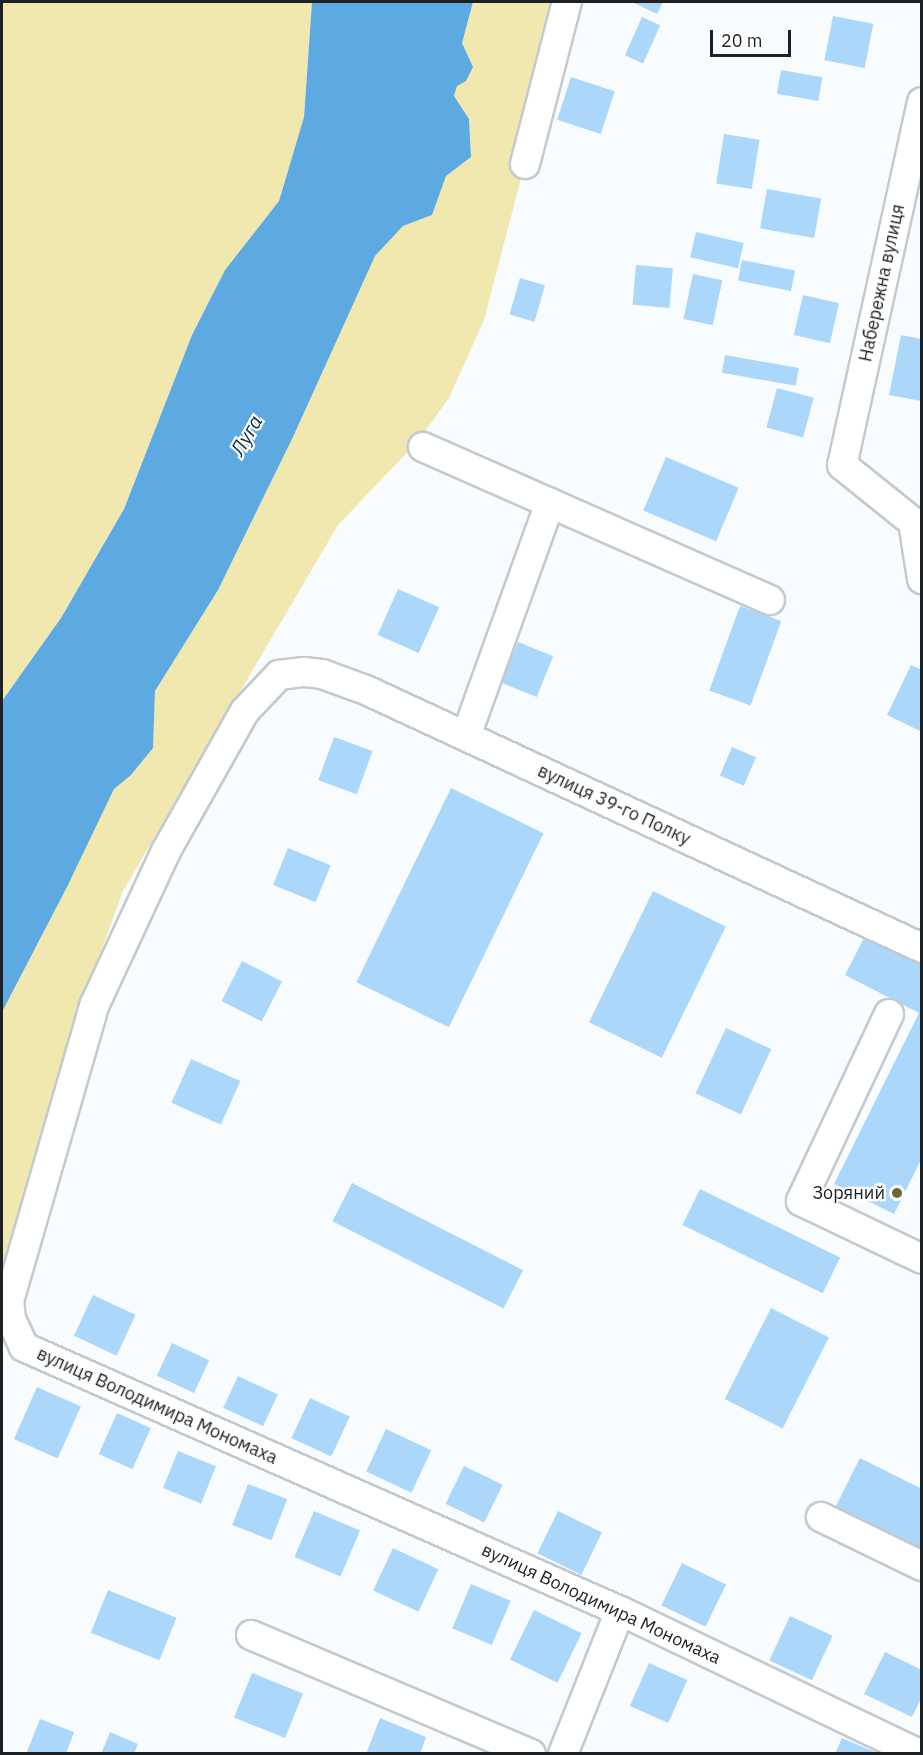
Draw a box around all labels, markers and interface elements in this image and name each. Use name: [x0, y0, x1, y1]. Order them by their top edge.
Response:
scale bar: [713, 18, 794, 56]
text: 20 m: [721, 29, 763, 52]
street label: Набережна вулиця: [855, 202, 909, 364]
water label: Луга: [225, 411, 267, 459]
street label: вулиця 39-го Полку: [534, 760, 694, 850]
place label: Зоряний: [812, 1182, 885, 1204]
marker: Зоряний: [890, 1186, 904, 1200]
street label: вулиця Володимира Мономаха: [33, 1343, 281, 1469]
street label: вулиця Володимира Мономаха: [478, 1539, 724, 1669]

